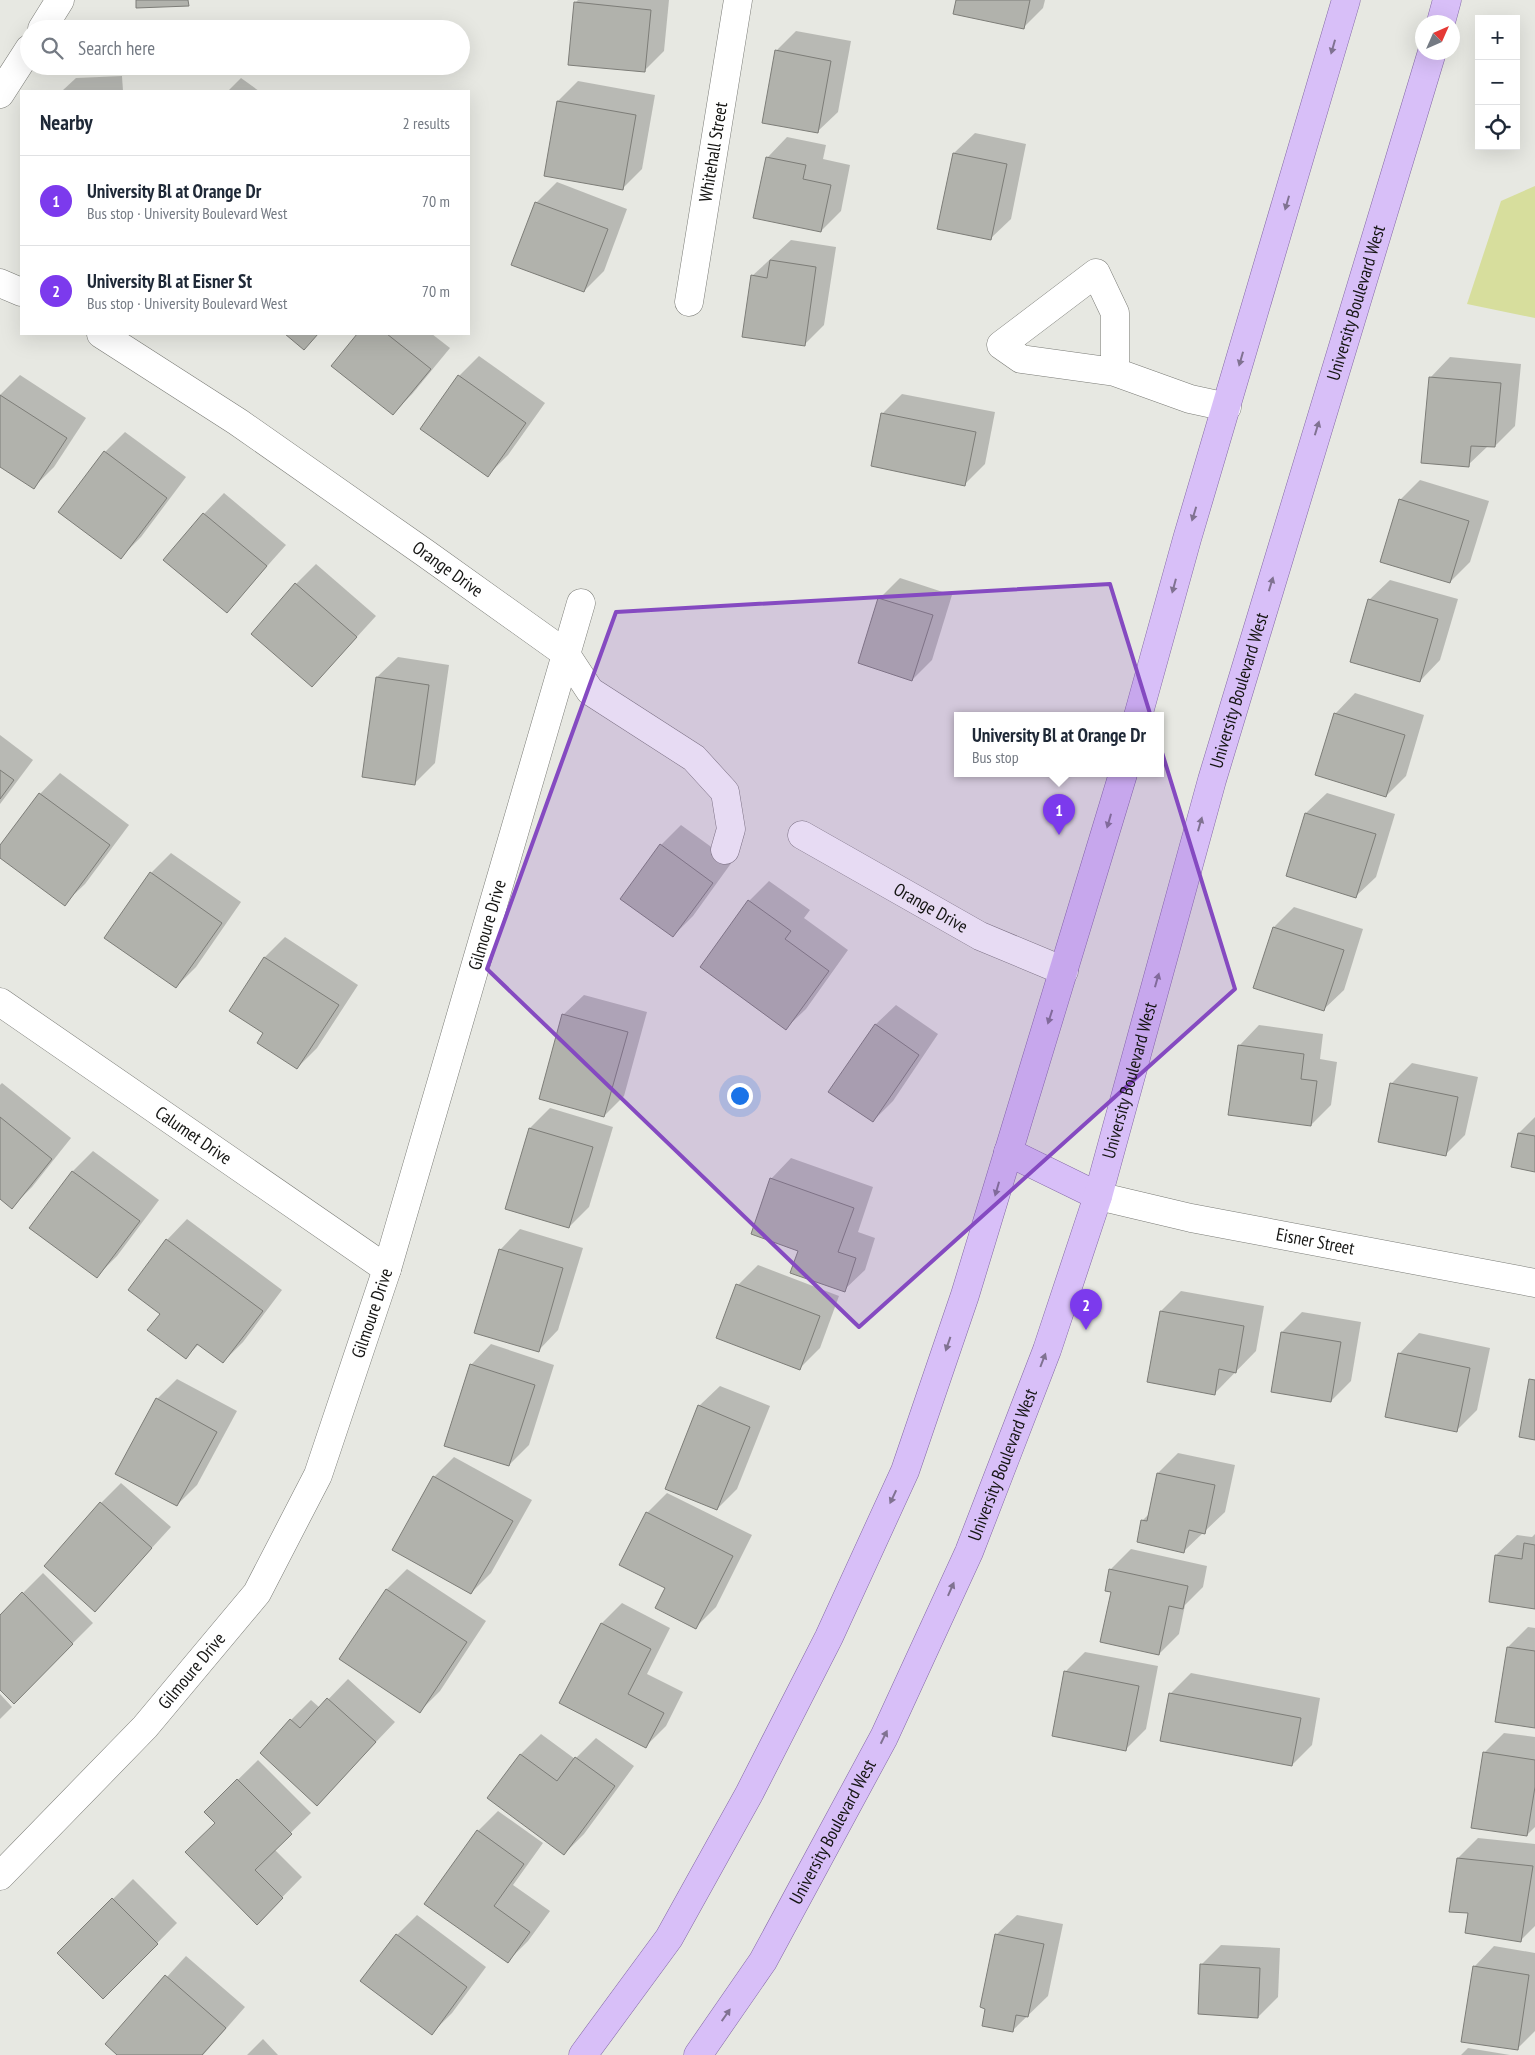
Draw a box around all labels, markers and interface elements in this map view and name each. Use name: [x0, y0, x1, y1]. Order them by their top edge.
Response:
north arrow: [1415, 15, 1460, 60]
map controls: [1475, 15, 1520, 150]
button: +: [1475, 15, 1520, 60]
search box: [20, 20, 470, 75]
icon: search: [38, 34, 66, 62]
text: Search here: [78, 36, 155, 60]
one-way arrow: [1328, 39, 1336, 54]
button: −: [1475, 60, 1520, 105]
street label: Whitehall Street: [693, 100, 732, 203]
button: locate: [1475, 105, 1520, 150]
text: Nearby: [40, 109, 93, 136]
text: 2 results: [403, 113, 450, 133]
text: University Bl at Orange Dr: [87, 179, 261, 203]
text: 1: [52, 191, 60, 211]
text: 70 m: [422, 191, 450, 211]
one-way arrow: [1282, 195, 1290, 210]
text: Bus stop · University Boulevard West: [87, 203, 287, 223]
street label: University Boulevard West: [1321, 222, 1390, 383]
text: University Bl at Eisner St: [87, 269, 252, 293]
text: 2: [52, 281, 60, 301]
text: 70 m: [422, 281, 450, 301]
text: Bus stop · University Boulevard West: [87, 293, 287, 313]
one-way arrow: [1237, 351, 1245, 366]
one-way arrow: [1314, 421, 1322, 436]
one-way arrow: [1190, 507, 1198, 522]
street label: Orange Drive: [408, 536, 488, 602]
one-way arrow: [1267, 576, 1275, 591]
one-way arrow: [1169, 579, 1177, 594]
street label: University Boulevard West: [1204, 610, 1273, 771]
popup: [954, 712, 1164, 777]
text: University Bl at Orange Dr: [972, 723, 1146, 747]
text: Bus stop: [972, 747, 1019, 767]
pin: 1: [1043, 794, 1075, 835]
one-way arrow: [1105, 813, 1113, 828]
one-way arrow: [1197, 816, 1205, 831]
street label: Gilmoure Drive: [463, 877, 511, 973]
street label: Orange Drive: [890, 877, 972, 938]
one-way arrow: [1153, 973, 1161, 988]
street label: University Boulevard West: [1097, 999, 1162, 1161]
one-way arrow: [1045, 1010, 1053, 1025]
your location: [727, 1083, 753, 1109]
street label: Calumet Drive: [151, 1101, 236, 1169]
one-way arrow: [992, 1182, 1000, 1197]
street label: Eisner Street: [1274, 1222, 1356, 1260]
street label: Gilmoure Drive: [346, 1265, 397, 1361]
pin: 2: [1070, 1289, 1102, 1330]
one-way arrow: [944, 1337, 952, 1352]
one-way arrow: [1040, 1353, 1048, 1367]
street label: University Boulevard West: [962, 1385, 1042, 1544]
one-way arrow: [889, 1490, 897, 1504]
one-way arrow: [947, 1582, 956, 1597]
street label: Gilmoure Drive: [153, 1627, 230, 1714]
one-way arrow: [880, 1730, 888, 1744]
street label: University Boulevard West: [784, 1755, 881, 1908]
one-way arrow: [721, 2008, 731, 2022]

